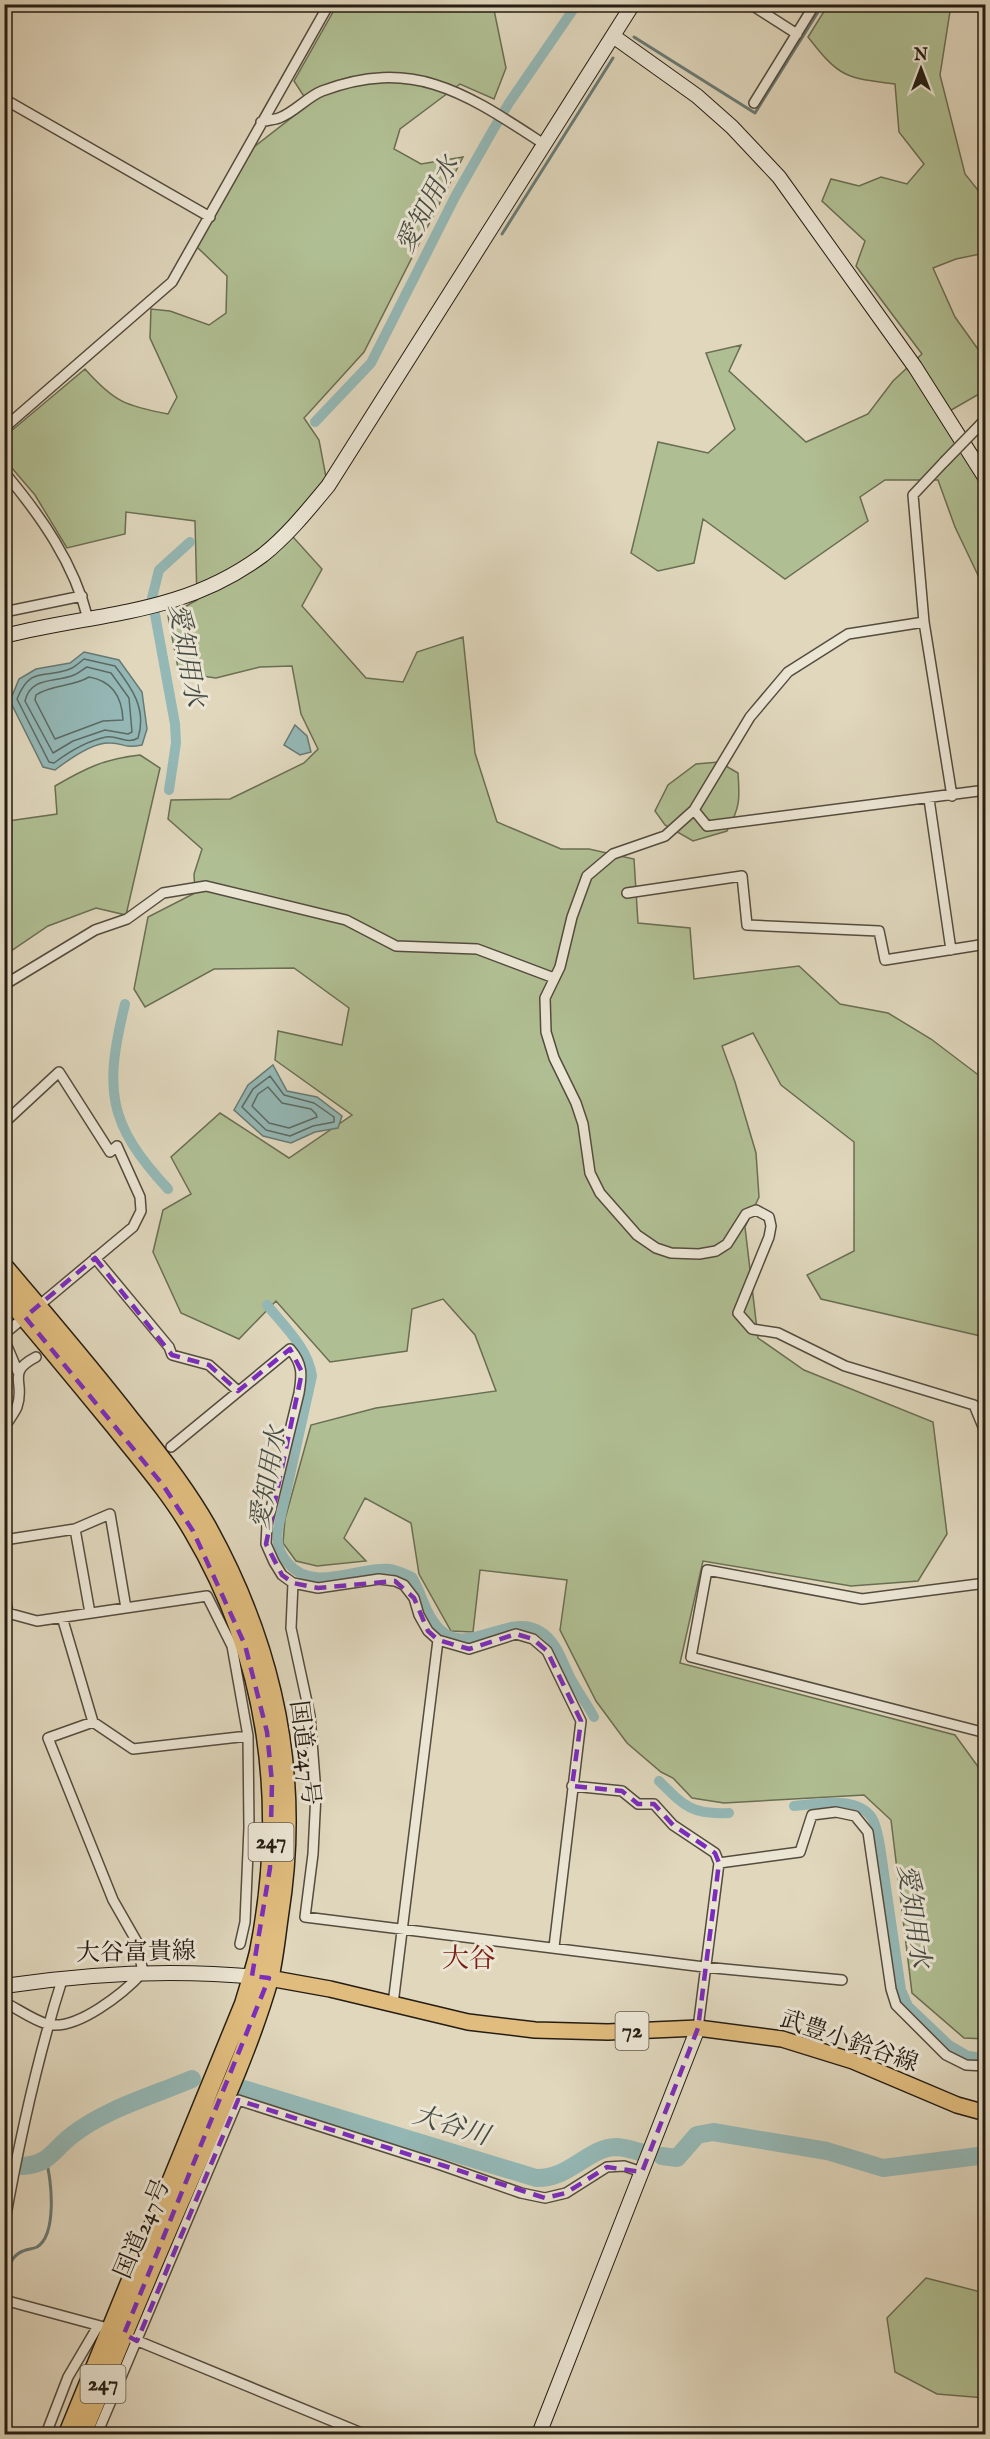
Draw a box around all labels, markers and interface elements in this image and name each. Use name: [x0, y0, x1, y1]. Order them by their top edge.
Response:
north arrow: [891, 39, 951, 99]
text: N: [913, 46, 928, 66]
water label: 愛知用水: [389, 149, 468, 259]
water label: 愛知用水: [161, 601, 212, 712]
water label: 愛知用水: [244, 1421, 295, 1532]
street label: 国道247号: [282, 1699, 326, 1807]
road number: 247: [248, 1823, 294, 1861]
water label: 愛知用水: [889, 1862, 937, 1973]
street label: 大谷富貴線: [76, 1936, 196, 1970]
district label: 大谷: [442, 1943, 496, 1977]
street label: 武豊小鈴谷線: [776, 2004, 922, 2080]
road number: 72: [616, 2012, 648, 2050]
water label: 大谷川: [409, 2099, 496, 2154]
street label: 国道247号: [108, 2174, 178, 2284]
road number: 247: [80, 2365, 126, 2403]

